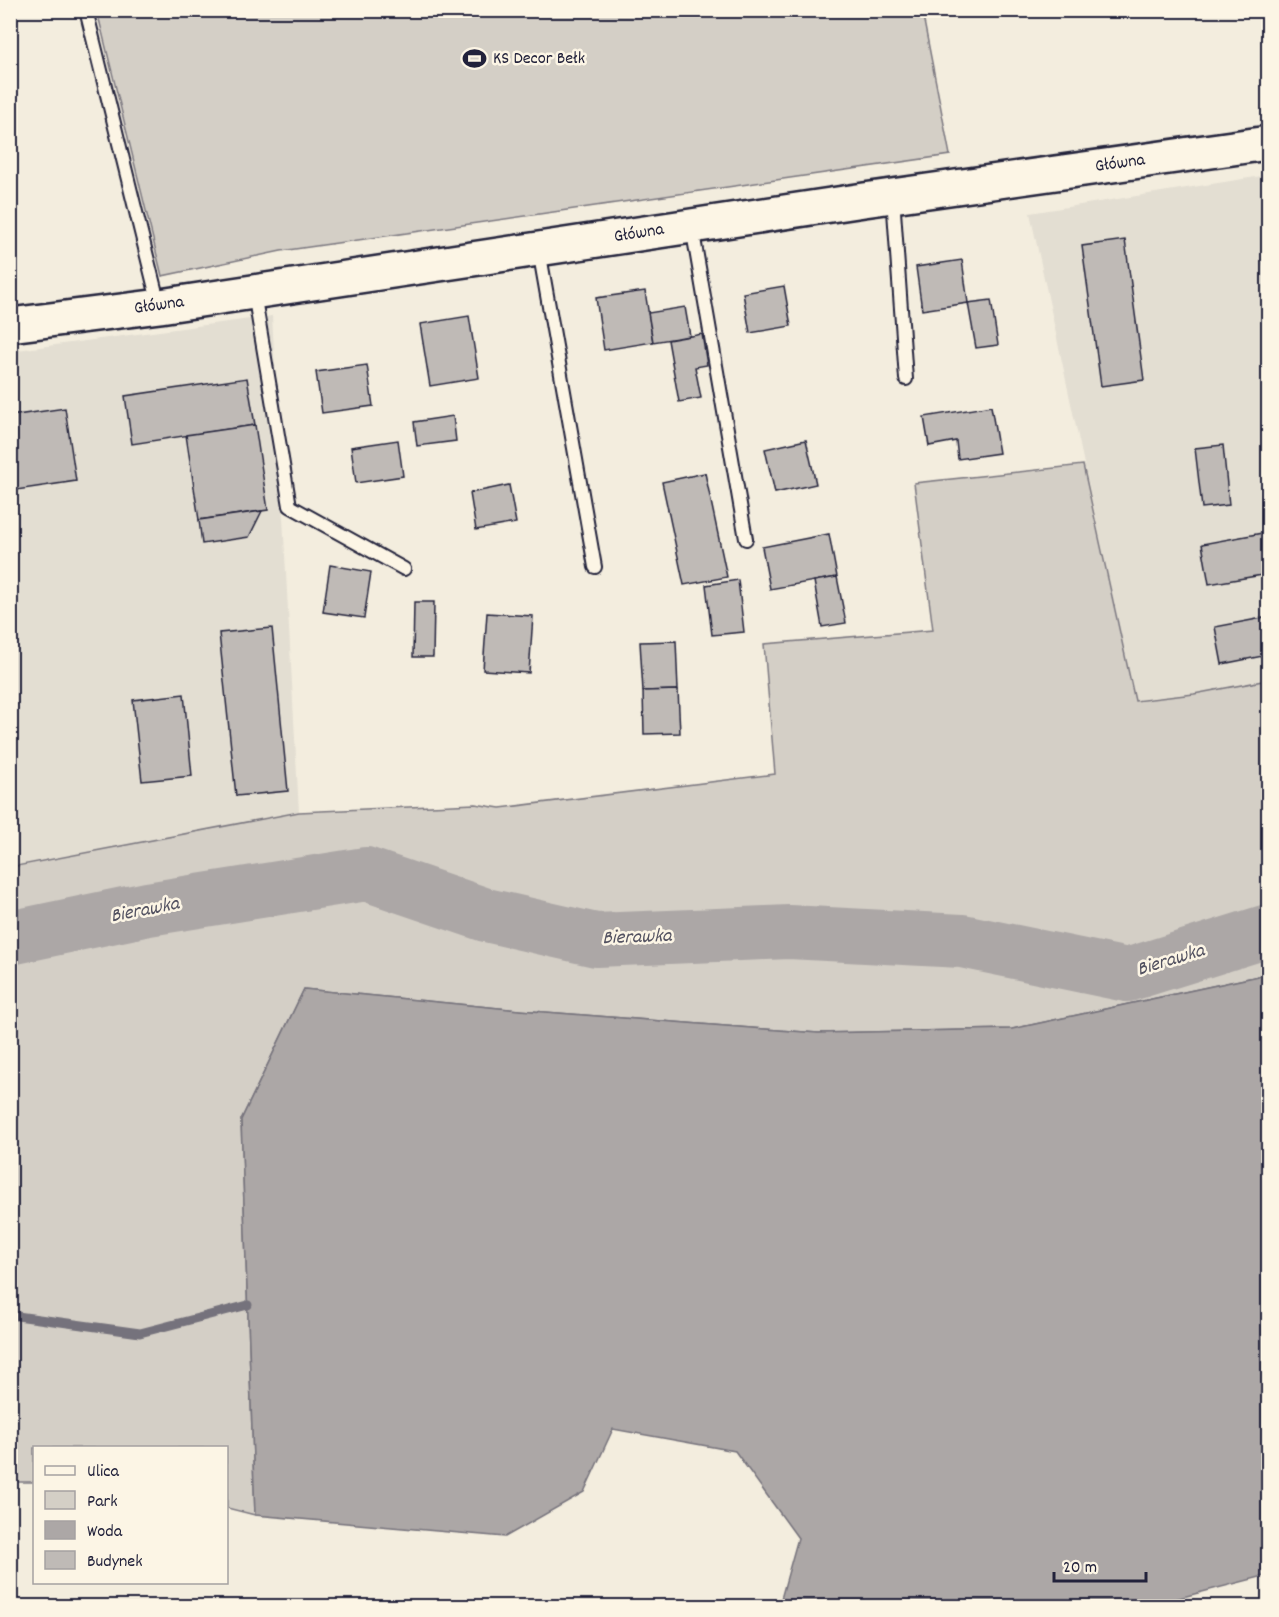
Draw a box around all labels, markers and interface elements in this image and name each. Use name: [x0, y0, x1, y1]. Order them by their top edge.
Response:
sports icon: KS Decor Bełk: [462, 46, 488, 72]
place label: KS Decor Bełk: [493, 47, 585, 72]
street label: Główna: [1093, 148, 1147, 180]
street label: Główna: [612, 218, 666, 250]
street label: Główna: [132, 290, 186, 322]
water label: Bierawka: [108, 890, 183, 931]
water label: Bierawka: [602, 923, 674, 953]
water label: Bierawka: [1134, 937, 1210, 985]
legend: [33, 1446, 228, 1584]
text: Ulica: [87, 1460, 119, 1485]
text: Park: [87, 1490, 118, 1515]
text: Woda: [87, 1520, 123, 1545]
scale bar: [1054, 1545, 1146, 1583]
text: Budynek: [87, 1550, 143, 1575]
text: 20 m: [1063, 1556, 1097, 1581]

